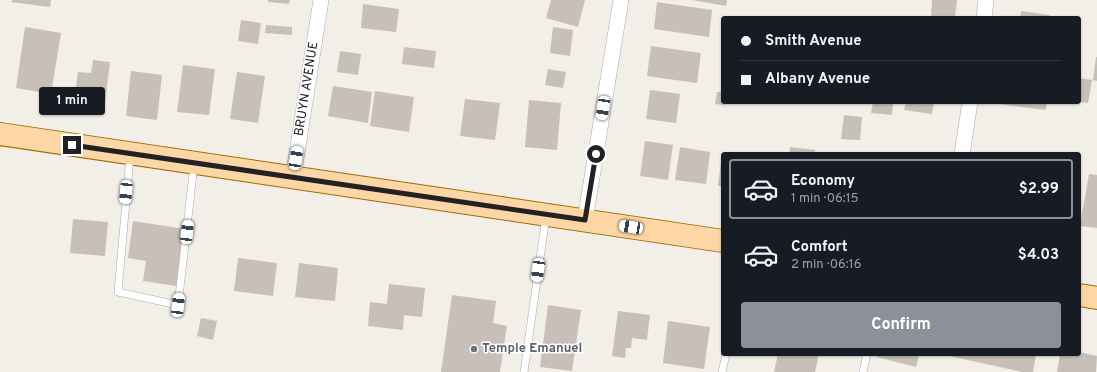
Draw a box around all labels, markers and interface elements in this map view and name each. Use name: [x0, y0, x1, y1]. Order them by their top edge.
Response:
text: Smith Avenue: [765, 32, 862, 51]
street label: BRUYN AVENUE: [292, 41, 322, 137]
text: Albany Avenue: [765, 70, 870, 89]
callout: 1 min: [39, 87, 105, 115]
text: 1 min: [56, 93, 88, 109]
car: [595, 95, 611, 121]
route end: [63, 136, 81, 154]
car: [288, 145, 304, 171]
route start: [587, 145, 605, 163]
icon: car: [743, 171, 779, 207]
text: Economy: [791, 172, 855, 191]
car: [119, 180, 133, 204]
text: $2.99: [1019, 180, 1059, 199]
text: 1 min · 06:15: [791, 191, 859, 207]
car: [180, 219, 194, 245]
car: [618, 219, 644, 235]
icon: car: [743, 237, 779, 273]
text: Comfort: [791, 238, 848, 257]
text: $4.03: [1018, 246, 1059, 265]
car: [530, 257, 546, 283]
text: 2 min · 06:16: [791, 257, 861, 273]
car: [171, 292, 185, 318]
button: Confirm: [741, 302, 1061, 348]
place label: Temple Emanuel: [482, 341, 582, 357]
marker: Temple Emanuel: [469, 344, 479, 354]

